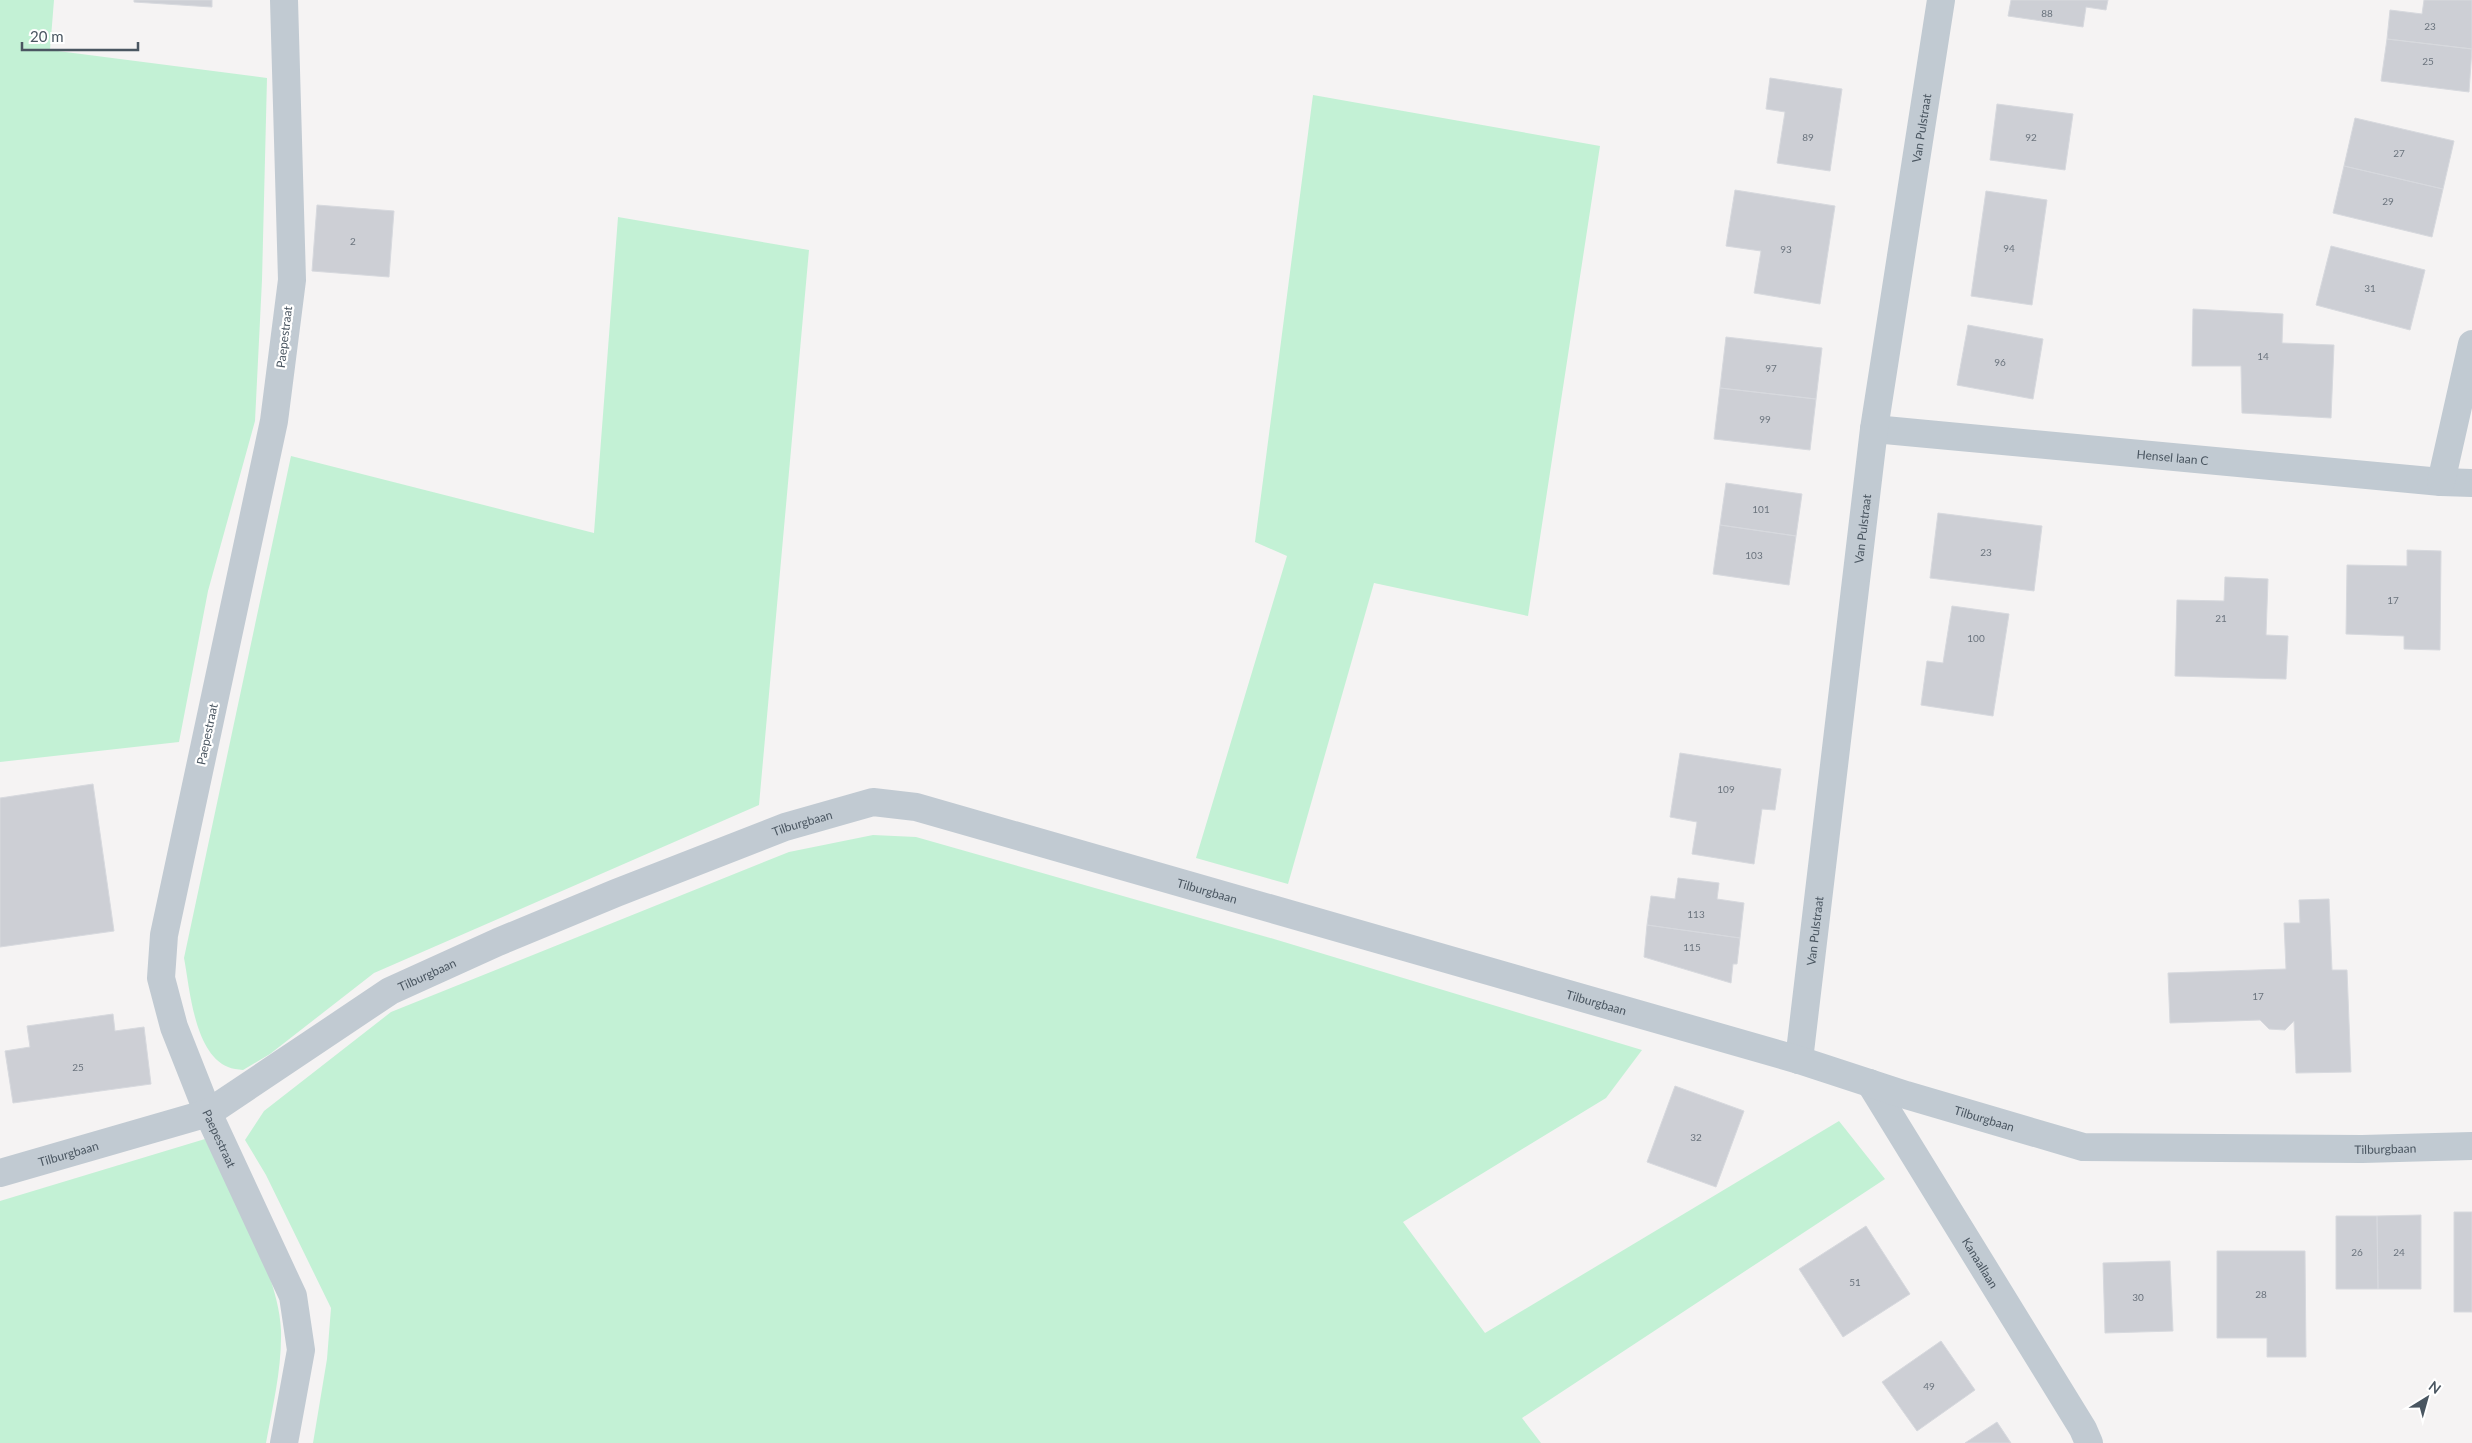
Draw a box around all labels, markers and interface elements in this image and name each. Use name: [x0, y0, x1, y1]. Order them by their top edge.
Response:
house number: 88: [2041, 7, 2053, 19]
scale bar: [22, 20, 139, 52]
house number: 23: [2424, 20, 2436, 32]
text: 20 m: [30, 27, 64, 45]
house number: 25: [2422, 55, 2434, 67]
street label: Van Pulstraat: [1908, 92, 1934, 164]
house number: 89: [1802, 131, 1814, 143]
house number: 92: [2025, 131, 2037, 143]
house number: 27: [2393, 147, 2405, 159]
house number: 29: [2382, 195, 2394, 207]
house number: 2: [350, 235, 356, 247]
house number: 94: [2003, 242, 2015, 254]
house number: 93: [1780, 243, 1792, 255]
house number: 31: [2364, 282, 2376, 294]
street label: Paepestraat: [273, 304, 295, 369]
house number: 14: [2257, 350, 2269, 362]
house number: 96: [1994, 356, 2006, 368]
house number: 97: [1765, 362, 1777, 374]
house number: 99: [1759, 413, 1771, 425]
street label: Hensel laan C: [2136, 446, 2209, 468]
street label: Van Pulstraat: [1851, 493, 1874, 564]
house number: 101: [1752, 503, 1770, 515]
house number: 23: [1980, 546, 1992, 558]
house number: 103: [1745, 549, 1763, 561]
house number: 17: [2387, 594, 2399, 606]
house number: 21: [2215, 612, 2227, 624]
house number: 100: [1967, 632, 1985, 644]
street label: Paepestraat: [193, 701, 221, 766]
house number: 109: [1717, 783, 1735, 795]
street label: Tilburgbaan: [770, 806, 834, 839]
street label: Tilburgbaan: [1175, 875, 1239, 906]
street label: Van Pulstraat: [1803, 895, 1826, 966]
house number: 113: [1687, 908, 1705, 920]
house number: 115: [1683, 941, 1701, 953]
street label: Tilburgbaan: [395, 955, 458, 994]
street label: Tilburgbaan: [1565, 986, 1628, 1018]
house number: 17: [2252, 990, 2264, 1002]
house number: 25: [72, 1061, 84, 1073]
street label: Tilburgbaan: [1953, 1102, 2016, 1134]
street label: Paepestraat: [200, 1107, 240, 1170]
house number: 32: [1690, 1131, 1702, 1143]
street label: Tilburgbaan: [36, 1138, 100, 1169]
street label: Tilburgbaan: [2354, 1140, 2416, 1157]
street label: Kanaallaan: [1959, 1235, 2002, 1291]
house number: 26: [2351, 1246, 2363, 1258]
house number: 24: [2393, 1246, 2405, 1258]
house number: 51: [1849, 1276, 1861, 1288]
house number: 28: [2255, 1288, 2267, 1300]
house number: 30: [2132, 1291, 2144, 1303]
north arrow: [2402, 1373, 2452, 1423]
text: N: [2426, 1377, 2445, 1397]
house number: 49: [1923, 1380, 1935, 1392]

